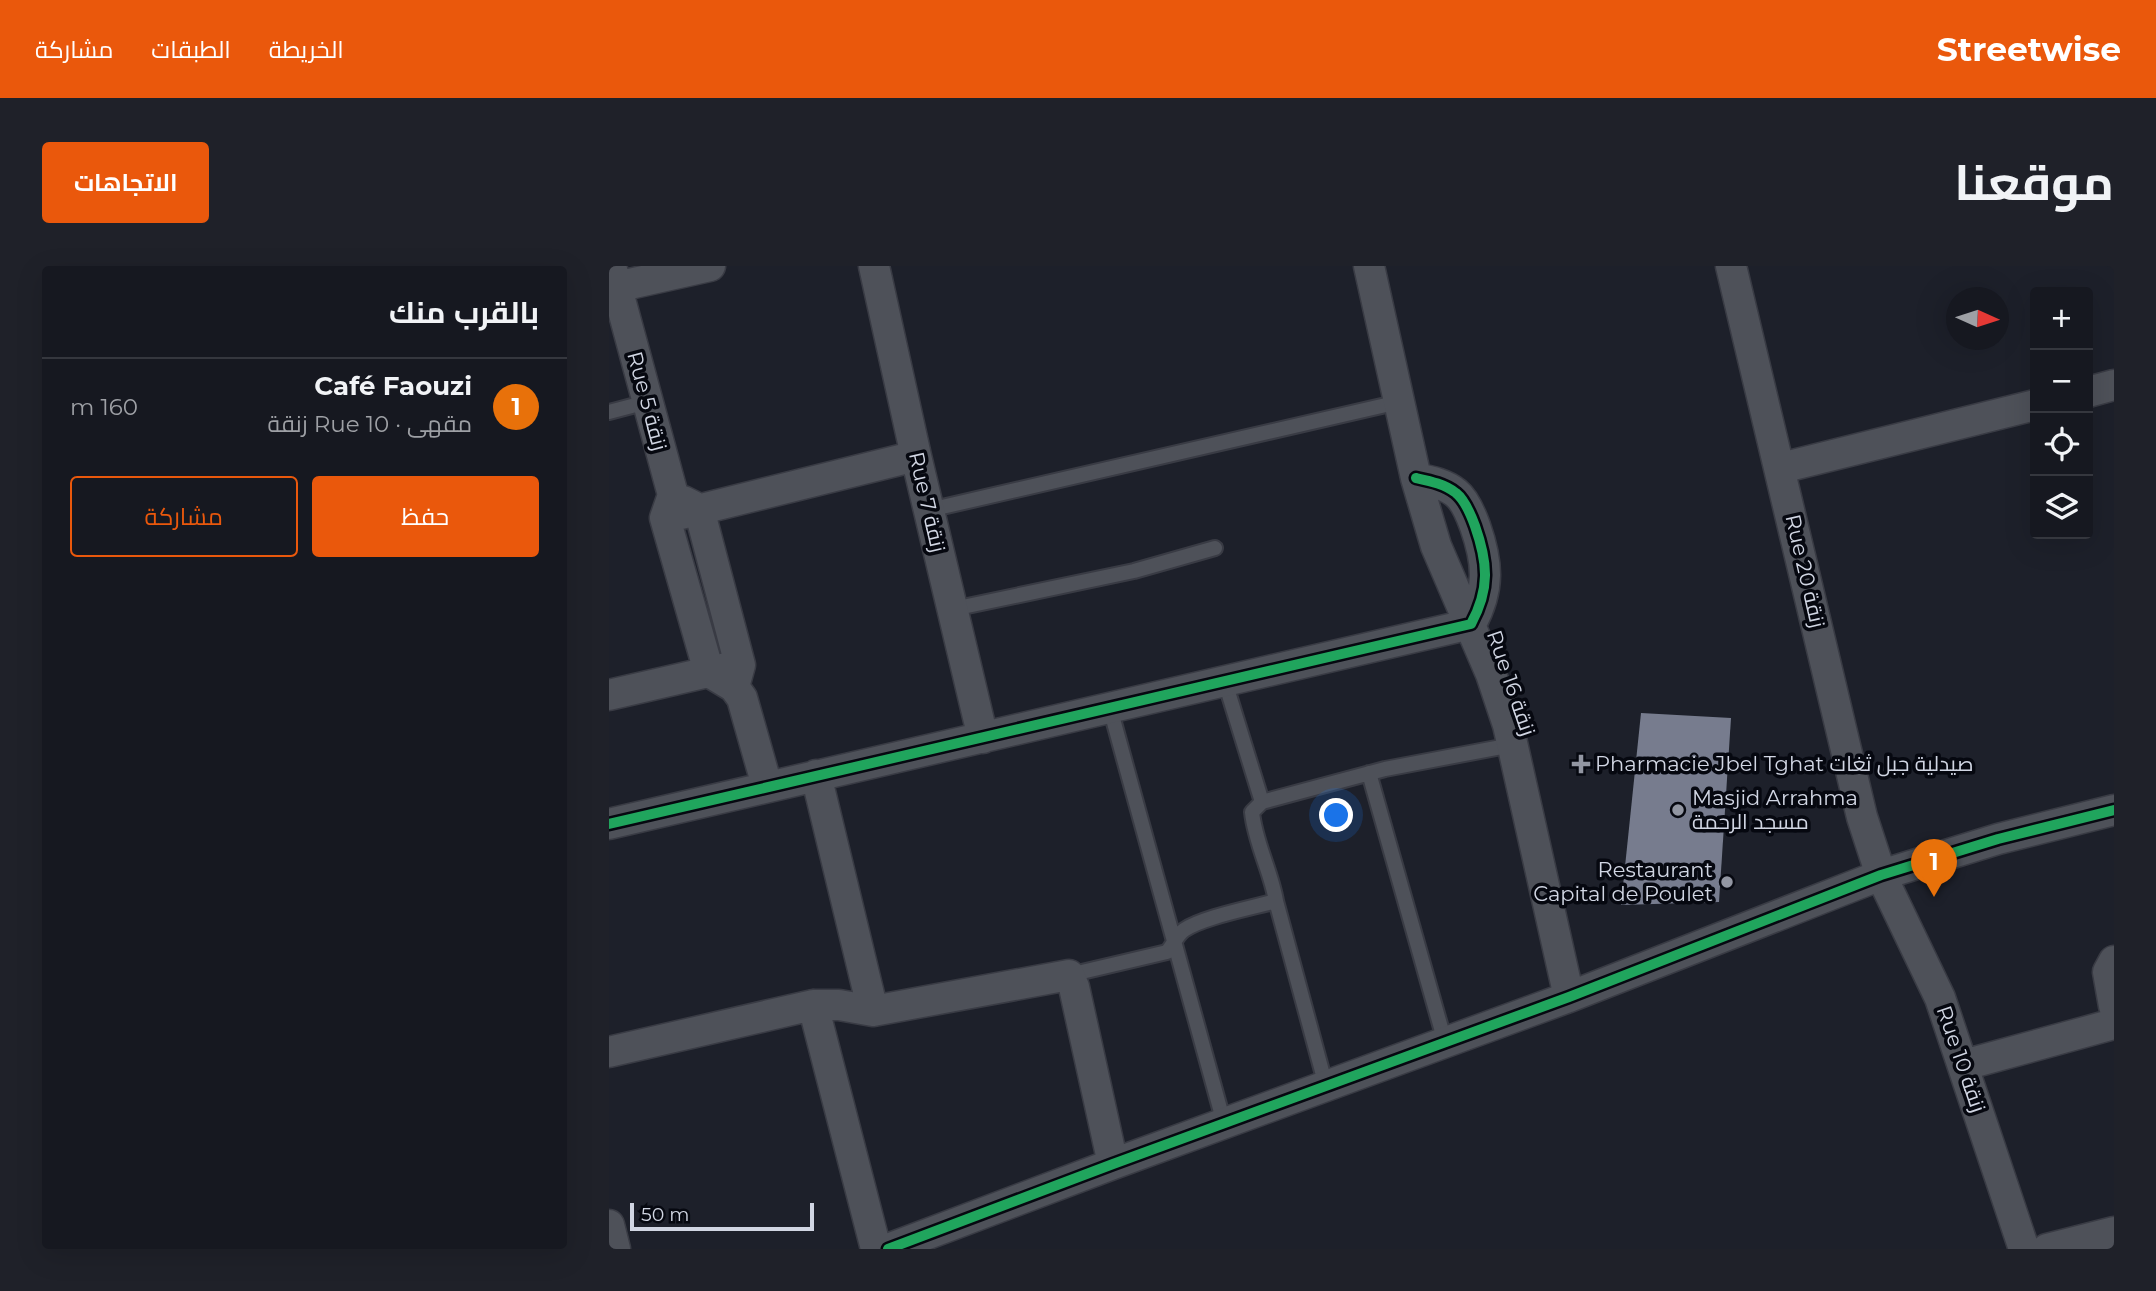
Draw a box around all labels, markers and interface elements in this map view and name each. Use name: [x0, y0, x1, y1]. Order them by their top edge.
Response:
text: Streetwise: [1937, 29, 2121, 69]
text: مشاركة: [35, 35, 113, 64]
text: الطبقات: [151, 35, 231, 64]
text: الخريطة: [269, 35, 344, 64]
button: الاتجاهات: [42, 142, 209, 223]
text: موقعنا: [1954, 153, 2114, 212]
north arrow: [1946, 287, 2009, 350]
map controls: [2030, 287, 2093, 539]
button: +: [2030, 287, 2093, 350]
text: بالقرب منك: [389, 294, 539, 331]
street label: Rue 5 زنقة: [622, 349, 673, 453]
button: −: [2030, 350, 2093, 413]
text: Café Faouzi: [314, 370, 472, 402]
text: 160 m: [70, 393, 138, 421]
text: 1: [511, 393, 521, 421]
text: مقهى · Rue 10 زنقة: [267, 410, 472, 438]
button: locate: [2030, 413, 2093, 476]
street label: Rue 7 زنقة: [904, 449, 951, 554]
button: مشاركة: [70, 476, 298, 557]
button: حفظ: [312, 476, 539, 557]
button: layers: [2030, 476, 2093, 539]
street label: Rue 20 زنقة: [1780, 512, 1831, 630]
street label: Rue 16 زنقة: [1482, 627, 1541, 739]
place label: Pharmacie Jbel Tghat صيدلية جبل ثغات: [1595, 751, 1974, 777]
marker: Pharmacie Jbel Tghat صيدلية جبل ثغات: [1573, 756, 1589, 772]
place label: Masjid Arrahma مسجد الرحمة: [1692, 785, 1858, 834]
your location: [1319, 798, 1353, 832]
marker: Masjid Arrahma مسجد الرحمة: [1670, 802, 1686, 818]
pin: 1: [1911, 839, 1957, 897]
place label: Restaurant Capital de Poulet: [1533, 857, 1713, 906]
marker: Restaurant Capital de Poulet: [1719, 874, 1735, 890]
street label: Rue 10 زنقة: [1932, 1002, 1991, 1115]
scale bar: [630, 1200, 814, 1232]
text: 50 m: [641, 1203, 689, 1226]

